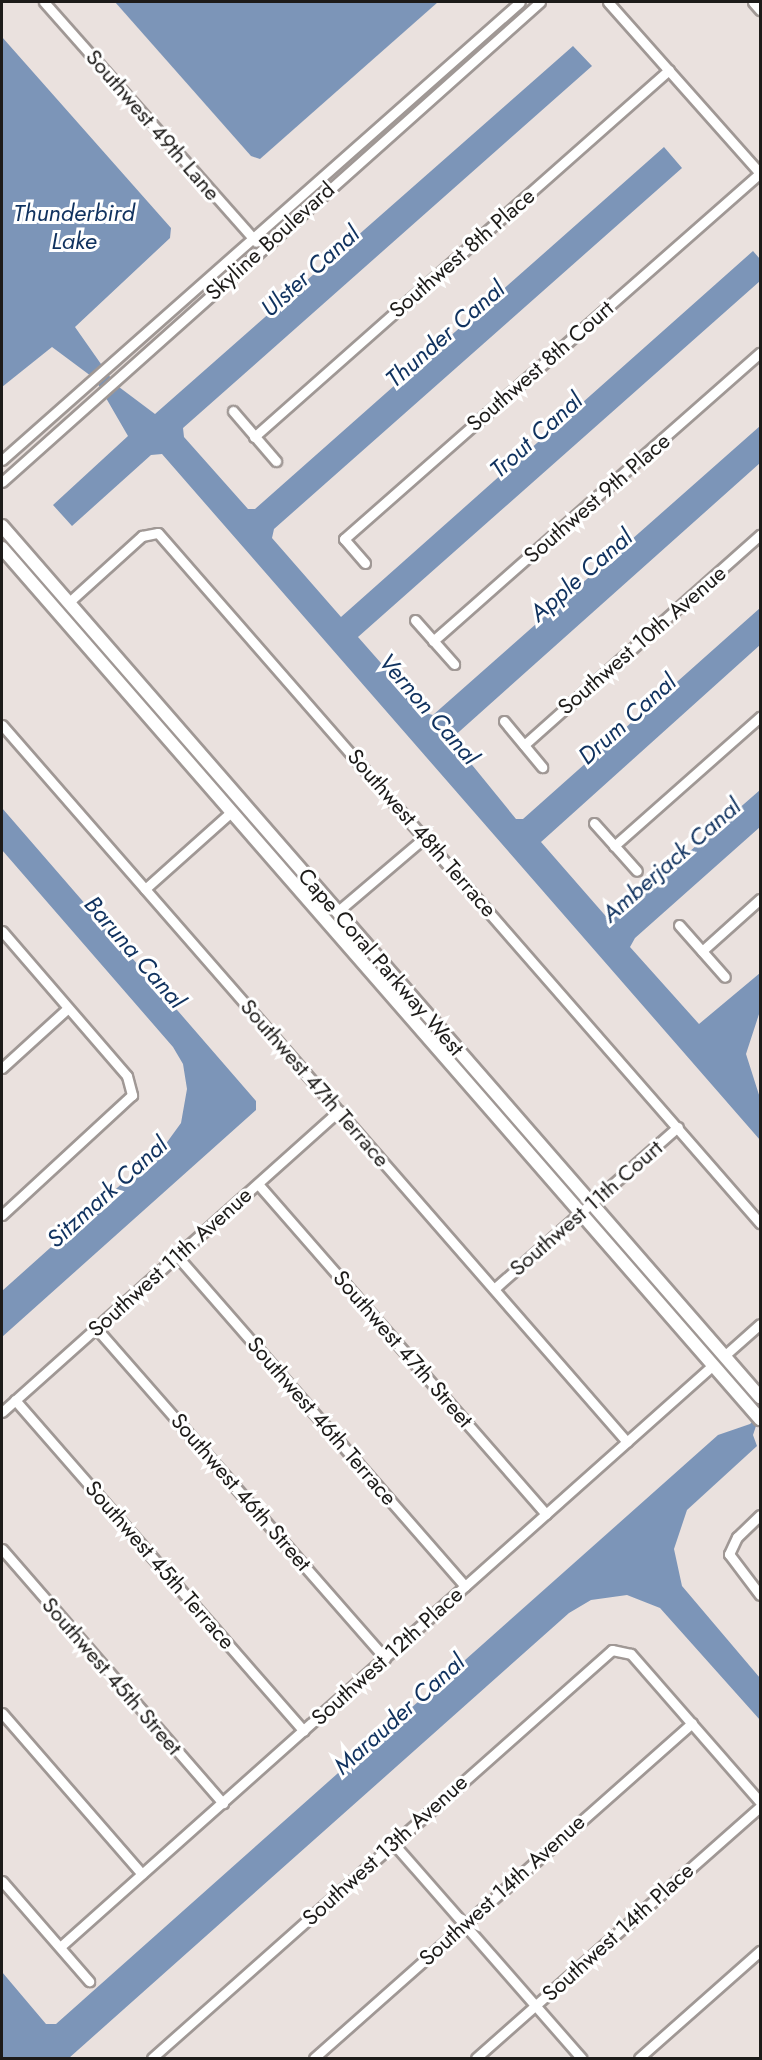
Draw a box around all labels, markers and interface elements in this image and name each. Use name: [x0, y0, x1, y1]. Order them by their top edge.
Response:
street label: Southwest 49th Lane: [80, 44, 226, 206]
street label: Skyline Boulevard: [200, 176, 340, 306]
street label: Southwest 8th Place: [384, 183, 540, 323]
water label: Thunderbird Lake: [13, 199, 135, 255]
water label: Ulster Canal: [255, 219, 365, 323]
water label: Thunder Canal: [380, 275, 510, 393]
street label: Southwest 8th Court: [461, 295, 619, 437]
water label: Trout Canal: [484, 386, 588, 484]
street label: Southwest 9th Place: [519, 427, 675, 569]
water label: Apple Canal: [524, 523, 638, 627]
street label: Southwest 10th Avenue: [553, 560, 731, 720]
water label: Vernon Canal: [373, 648, 485, 770]
water label: Drum Canal: [572, 668, 682, 770]
street label: Southwest 48th Terrace: [342, 744, 502, 922]
water label: Amberjack Canal: [596, 792, 746, 928]
street label: Cape Coral Parkway West: [292, 863, 470, 1061]
water label: Baruna Canal: [78, 890, 192, 1014]
street label: Southwest 47th Terrace: [235, 994, 395, 1172]
water label: Sitzmark Canal: [41, 1130, 173, 1254]
street label: Southwest 11th Court: [504, 1134, 668, 1282]
street label: Southwest 11th Avenue: [83, 1182, 257, 1342]
street label: Southwest 47th Street: [328, 1265, 478, 1433]
street label: Southwest 46th Terrace: [242, 1331, 402, 1511]
street label: Southwest 46th Street: [165, 1408, 317, 1576]
street label: Southwest 45th Terrace: [80, 1475, 240, 1655]
street label: Southwest 12th Place: [306, 1581, 468, 1731]
street label: Southwest 45th Street: [36, 1592, 188, 1760]
water label: Marauder Canal: [328, 1648, 470, 1780]
street label: Southwest 13th Avenue: [297, 1769, 473, 1931]
street label: Southwest 14th Avenue: [414, 1809, 590, 1971]
street label: Southwest 14th Place: [537, 1857, 699, 2007]

